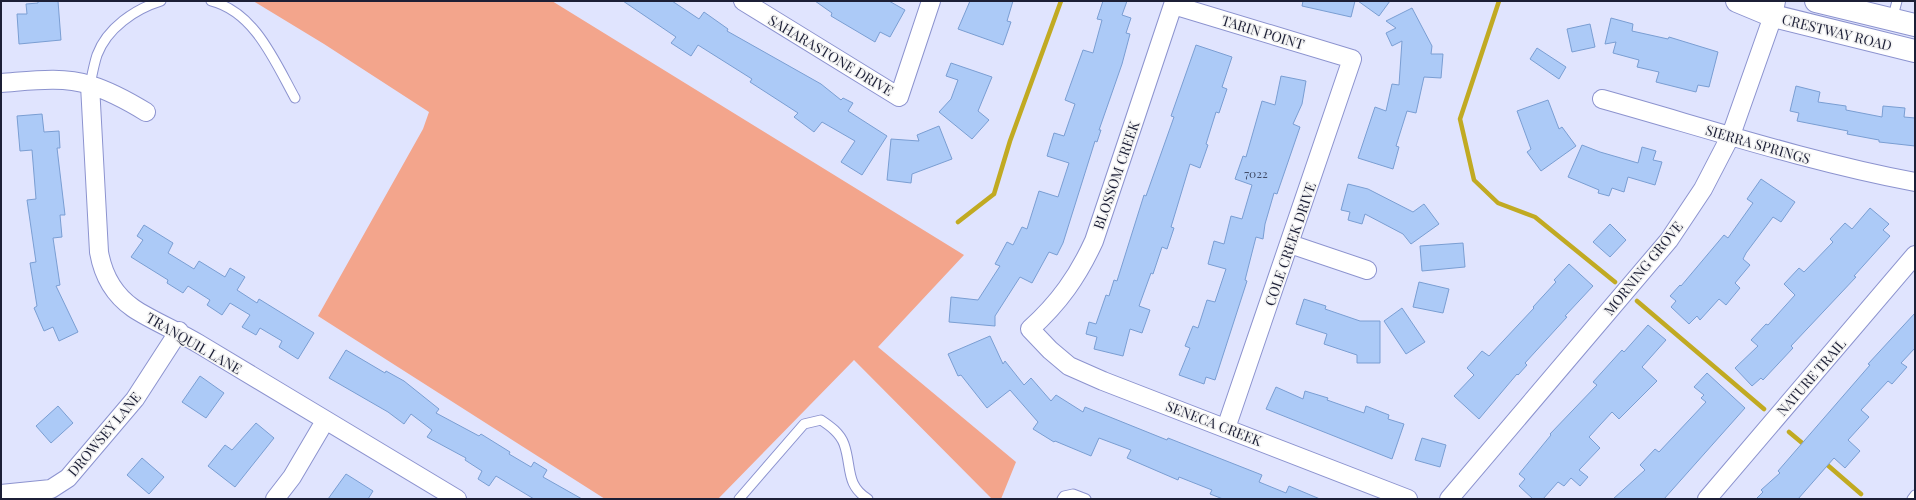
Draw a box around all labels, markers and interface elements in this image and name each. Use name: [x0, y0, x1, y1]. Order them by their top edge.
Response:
street label: CRESTWAY ROAD: [1780, 9, 1894, 55]
street label: SAHARASTONE DRIVE: [765, 10, 897, 100]
street label: TARIN POINT: [1219, 10, 1307, 54]
street label: BLOSSOM CREEK: [1089, 118, 1144, 232]
street label: SIERRA SPRINGS: [1703, 120, 1813, 168]
house number: 7022: [1244, 165, 1268, 181]
street label: COLE CREEK DRIVE: [1260, 180, 1320, 308]
street label: MORNING GROVE: [1599, 217, 1687, 319]
street label: TRANQUIL LANE: [143, 308, 245, 378]
street label: NATURE TRAIL: [1772, 334, 1850, 420]
street label: DROWSEY LANE: [63, 388, 145, 480]
street label: SENECA CREEK: [1163, 396, 1265, 450]

